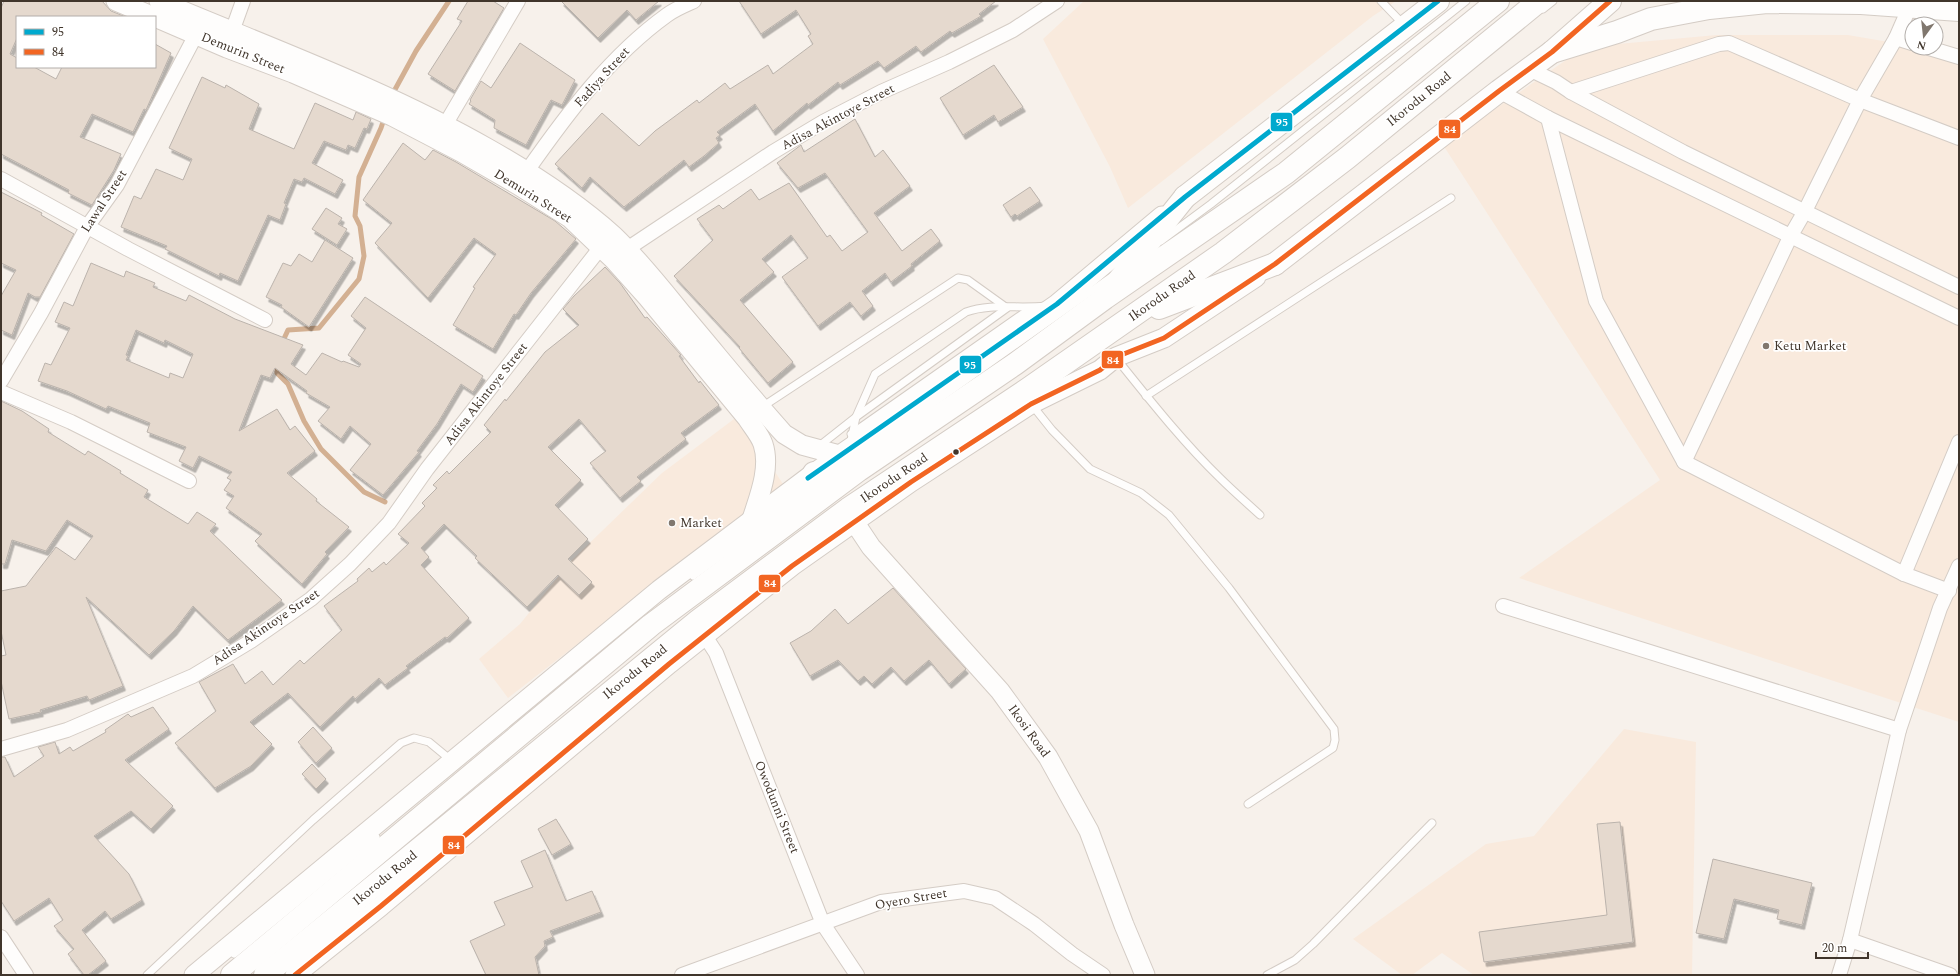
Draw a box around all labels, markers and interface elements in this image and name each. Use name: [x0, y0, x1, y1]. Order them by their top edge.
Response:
legend: [16, 16, 156, 68]
north arrow: [1904, 16, 1944, 56]
text: 95: [52, 23, 64, 42]
street label: Demurin Street: [198, 27, 288, 79]
text: N: [1915, 36, 1928, 55]
street label: Fadiya Street: [569, 42, 635, 112]
text: 84: [52, 43, 64, 62]
street label: Ikorodu Road: [1382, 67, 1456, 131]
street label: Adisa Akintoye Street: [778, 78, 899, 155]
line badge: 95: [1270, 112, 1293, 132]
text: 95: [1276, 114, 1288, 131]
line badge: 84: [1438, 119, 1461, 139]
text: 84: [1444, 121, 1457, 138]
street label: Demurin Street: [490, 164, 576, 228]
street label: Lawal Street: [76, 165, 132, 237]
street label: Ikorodu Road: [1124, 265, 1200, 327]
place label: Ketu Market: [1774, 336, 1847, 356]
street label: Adisa Akintoye Street: [439, 338, 533, 450]
marker: Ketu Market: [1761, 341, 1771, 351]
line badge: 84: [1101, 350, 1124, 369]
text: 84: [1107, 352, 1120, 369]
line badge: 95: [959, 355, 982, 374]
text: 95: [964, 357, 976, 374]
unlabelled marker: [951, 447, 961, 457]
street label: Ikorodu Road: [856, 448, 932, 508]
place label: Market: [680, 513, 722, 533]
marker: Market: [667, 518, 677, 528]
line badge: 84: [758, 574, 781, 593]
text: 84: [764, 575, 777, 592]
street label: Adisa Akintoye Street: [208, 583, 324, 670]
street label: Ikorodu Road: [598, 640, 672, 704]
street label: Ikosi Road: [1003, 700, 1055, 762]
street label: Owodunni Street: [749, 758, 805, 857]
line badge: 84: [442, 835, 465, 855]
text: 84: [448, 837, 461, 854]
street label: Ikorodu Road: [348, 846, 422, 910]
street label: Oyero Street: [873, 883, 949, 915]
scale bar: [1816, 934, 1868, 960]
text: 20 m: [1822, 939, 1847, 958]

